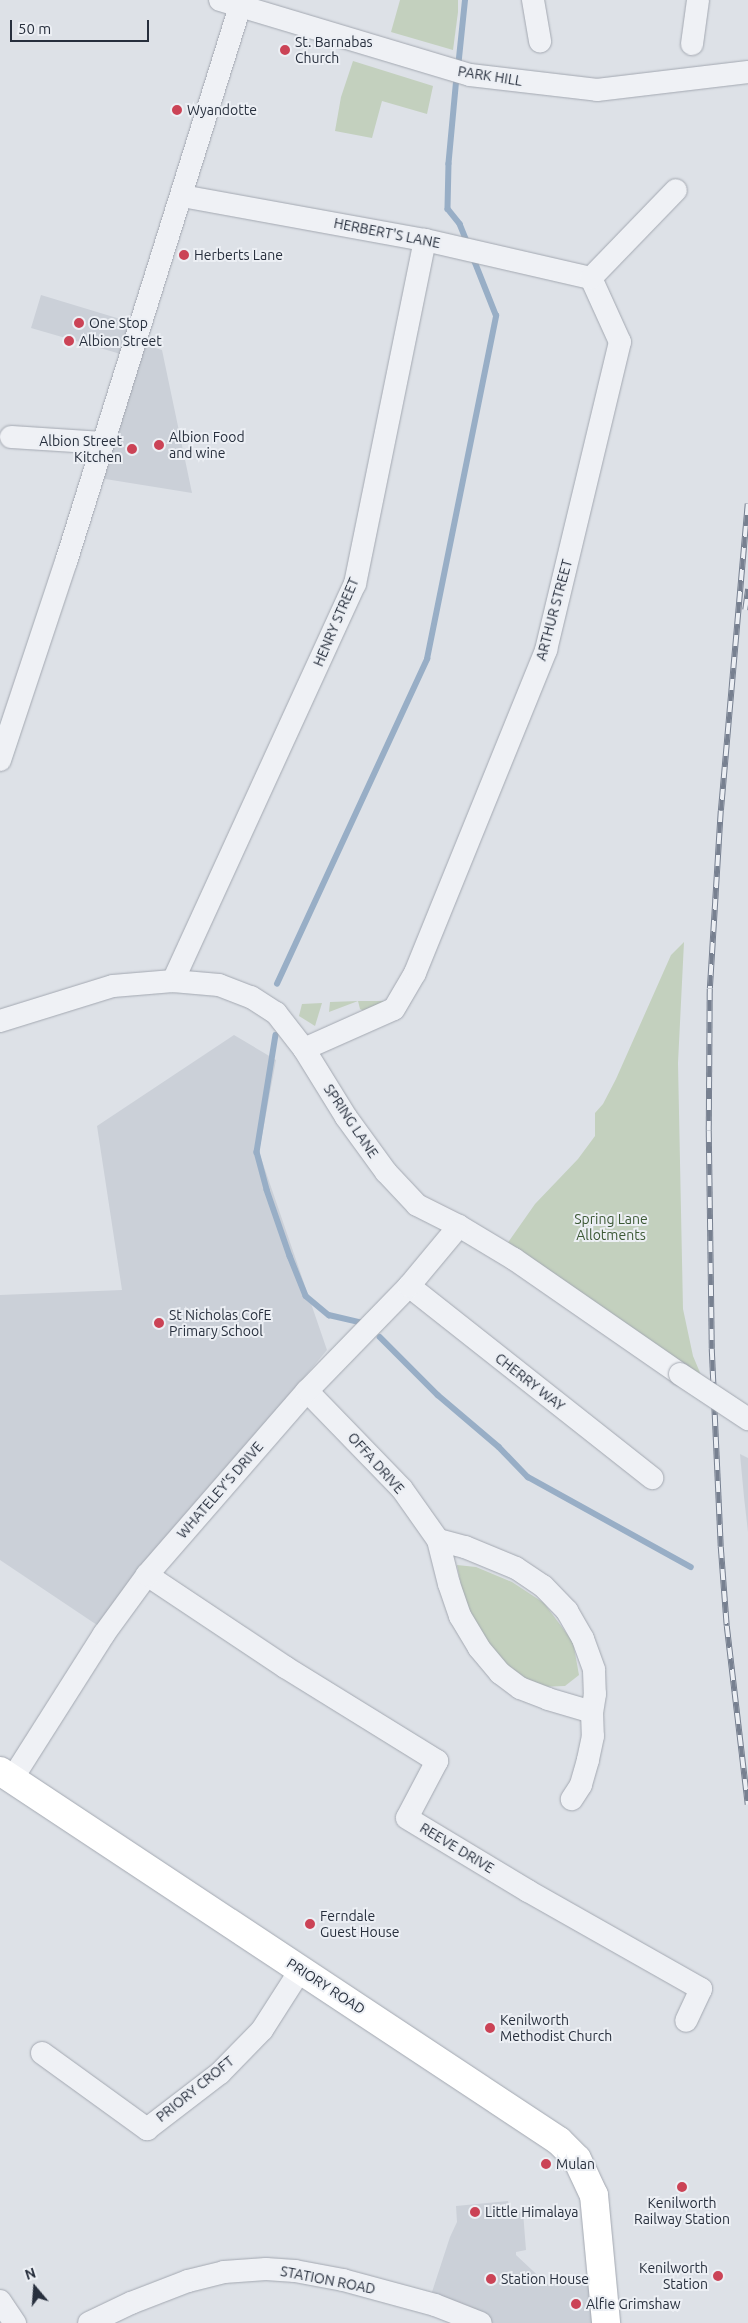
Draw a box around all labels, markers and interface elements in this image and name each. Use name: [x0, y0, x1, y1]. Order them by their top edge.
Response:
scale bar: [12, 10, 151, 42]
text: 50 m: [18, 20, 51, 37]
place label: St. Barnabas Church: [295, 34, 373, 66]
marker: St. Barnabas Church: [279, 44, 291, 56]
street label: PARK HILL: [457, 63, 523, 89]
place label: Wyandotte: [187, 102, 257, 118]
marker: Wyandotte: [171, 104, 183, 116]
street label: HERBERT'S LANE: [332, 214, 442, 252]
place label: Herberts Lane: [194, 247, 283, 263]
marker: Herberts Lane: [178, 249, 190, 261]
place label: One Stop: [89, 315, 148, 331]
marker: One Stop: [73, 317, 85, 329]
place label: Albion Street: [79, 333, 162, 349]
marker: Albion Street: [63, 335, 75, 347]
place label: Albion Food and wine: [169, 429, 245, 462]
place label: Albion Street Kitchen: [39, 433, 122, 466]
marker: Albion Food and wine: [153, 439, 165, 451]
marker: Albion Street Kitchen: [126, 443, 138, 455]
street label: ARTHUR STREET: [532, 558, 576, 662]
street label: HENRY STREET: [310, 575, 362, 669]
street label: SPRING LANE: [320, 1081, 382, 1161]
park label: Spring Lane Allotments: [574, 1211, 648, 1244]
place label: St Nicholas CofE Primary School: [169, 1307, 271, 1340]
marker: St Nicholas CofE Primary School: [153, 1317, 165, 1329]
street label: CHERRY WAY: [492, 1350, 568, 1414]
street label: OFFA DRIVE: [344, 1429, 408, 1497]
street label: WHATELEY'S DRIVE: [173, 1438, 267, 1542]
street label: REEVE DRIVE: [417, 1819, 497, 1877]
place label: Ferndale Guest House: [320, 1908, 400, 1940]
marker: Ferndale Guest House: [304, 1918, 316, 1930]
street label: PRIORY ROAD: [284, 1954, 368, 2018]
place label: Kenilworth Methodist Church: [500, 2012, 612, 2044]
marker: Kenilworth Methodist Church: [484, 2022, 496, 2034]
street label: PRIORY CROFT: [153, 2053, 237, 2125]
place label: Mulan: [556, 2156, 595, 2172]
marker: Mulan: [540, 2158, 552, 2170]
marker: Kenilworth Railway Station: [676, 2181, 688, 2193]
place label: Kenilworth Railway Station: [634, 2195, 730, 2228]
place label: Little Himalaya: [485, 2204, 578, 2220]
marker: Little Himalaya: [469, 2206, 481, 2218]
place label: Kenilworth Station: [639, 2260, 708, 2292]
north arrow: [10, 2263, 60, 2313]
street label: STATION ROAD: [279, 2263, 377, 2297]
text: N: [23, 2265, 38, 2283]
marker: Kenilworth Station: [712, 2270, 724, 2282]
place label: Station House: [501, 2271, 589, 2287]
marker: Station House: [485, 2273, 497, 2285]
place label: Alfie Grimshaw: [586, 2296, 681, 2312]
marker: Alfie Grimshaw: [570, 2298, 582, 2310]

